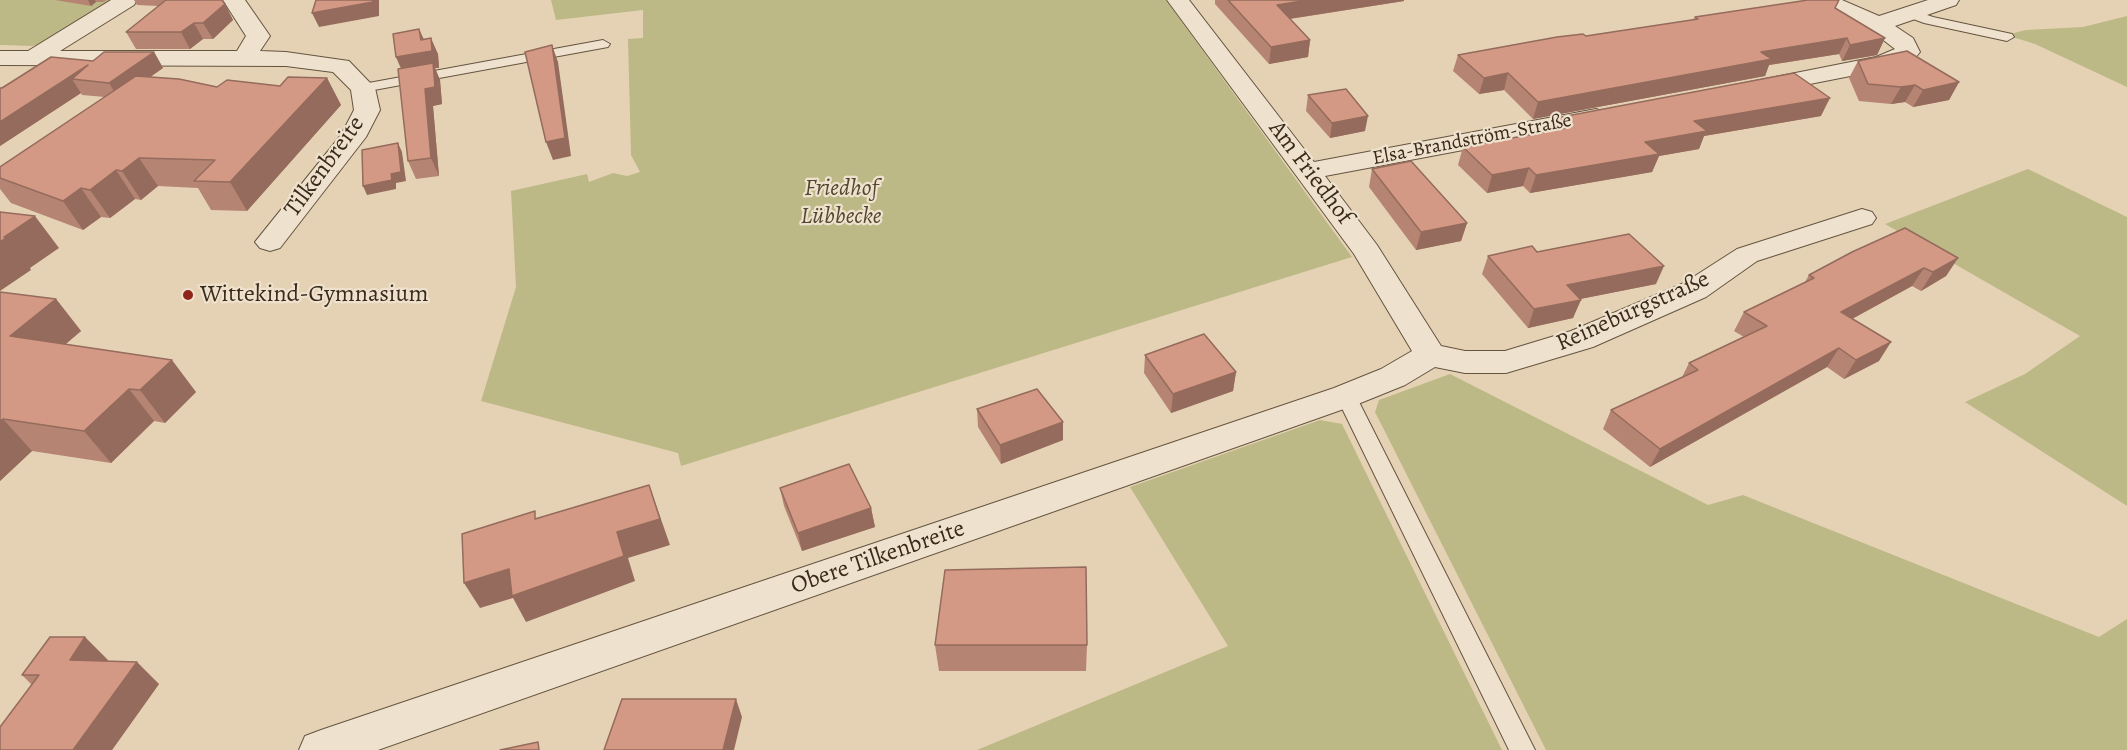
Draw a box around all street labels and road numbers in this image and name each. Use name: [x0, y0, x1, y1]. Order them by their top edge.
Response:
street label: Elsa-Brandström-Straße: [1370, 109, 1574, 171]
street label: Tilkenbreite: [279, 111, 371, 223]
street label: Am Friedhof: [1262, 115, 1358, 231]
street label: Reineburgstraße: [1552, 265, 1714, 359]
street label: Obere Tilkenbreite: [787, 515, 969, 601]

